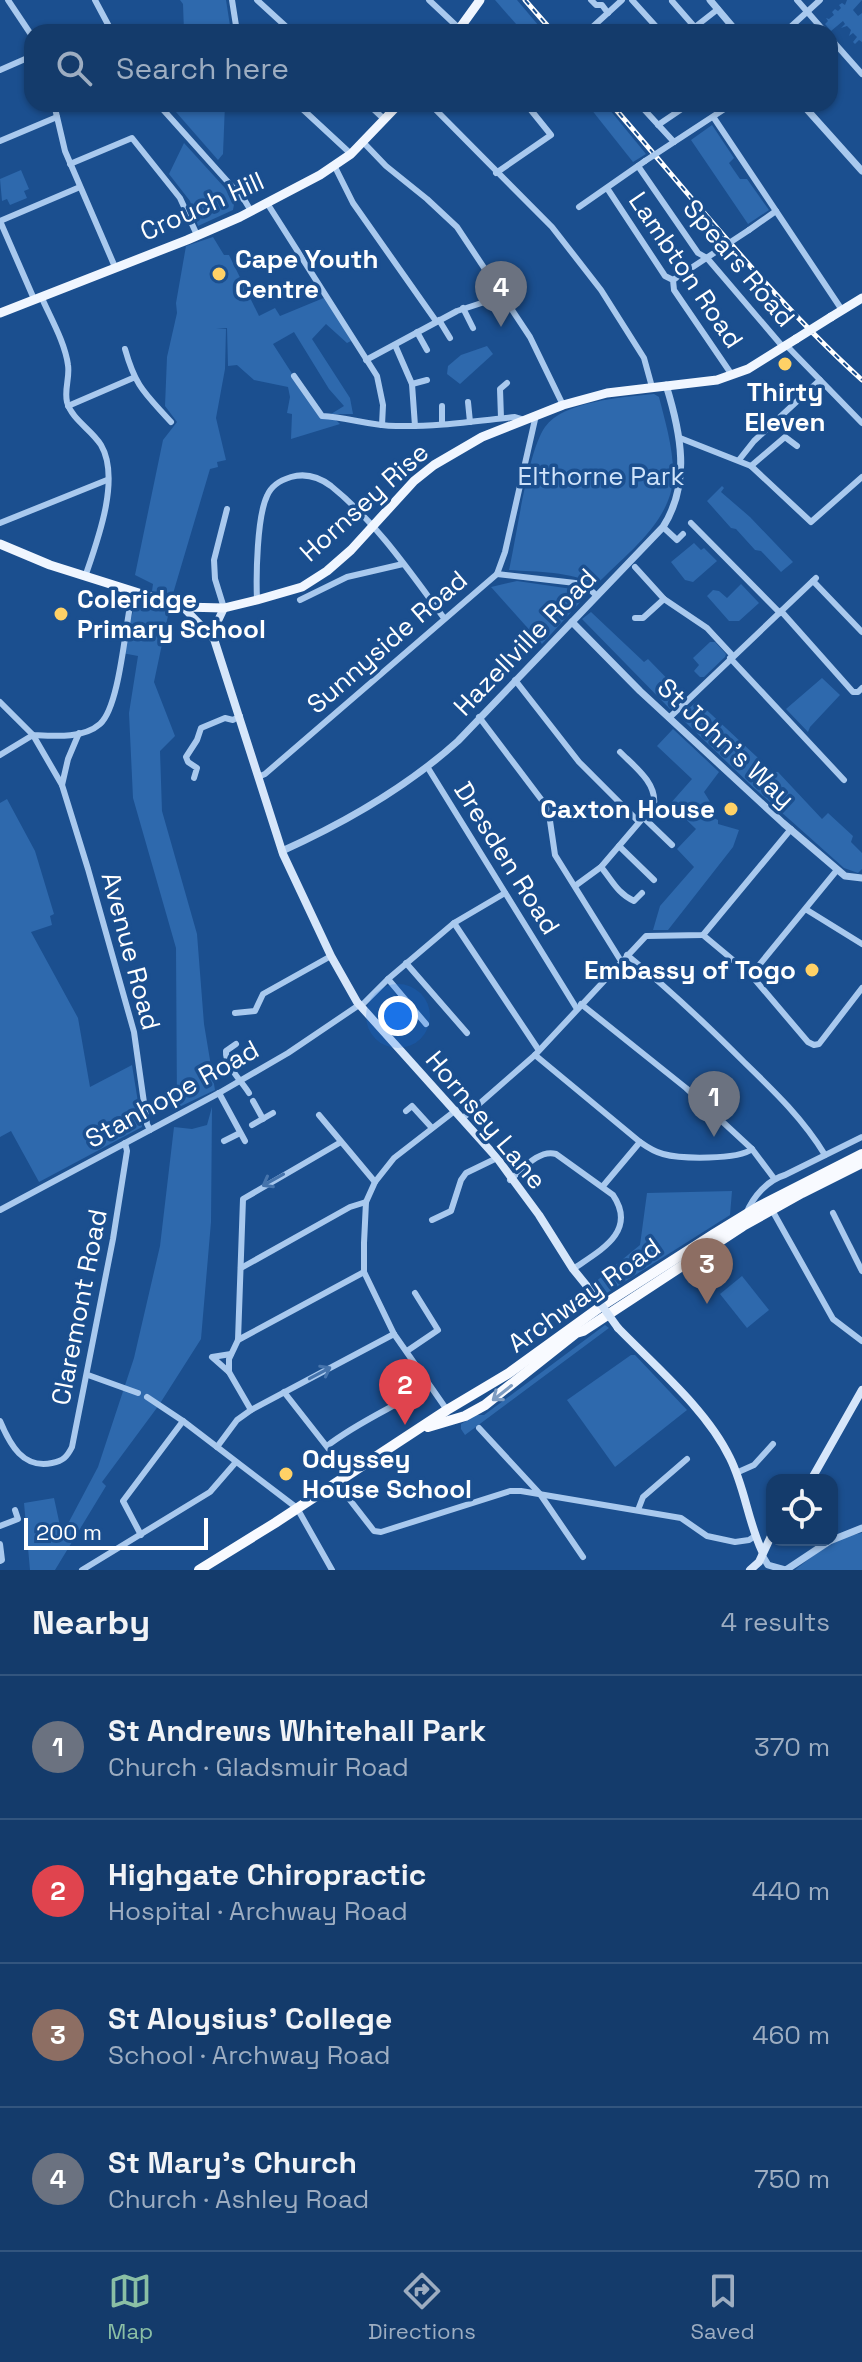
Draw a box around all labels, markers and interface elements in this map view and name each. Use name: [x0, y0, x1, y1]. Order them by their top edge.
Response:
search box: [24, 24, 838, 112]
icon: search: [52, 46, 96, 90]
text: Search here: [116, 49, 289, 88]
street label: Crouch Hill: [135, 164, 269, 248]
street label: Lambton Road: [621, 185, 751, 355]
street label: Spears Road: [676, 192, 802, 334]
place label: Cape Youth Centre: [235, 242, 378, 306]
pin: 4: [475, 261, 527, 327]
marker: Cape Youth Centre: [210, 265, 228, 283]
marker: Thirty Eleven: [776, 355, 794, 373]
place label: Thirty Eleven: [745, 375, 825, 439]
street label: Hornsey Rise: [292, 435, 436, 569]
park label: Elthorne Park: [518, 459, 684, 493]
street label: Hazellville Road: [446, 561, 604, 723]
street label: Sunnyside Road: [300, 563, 474, 721]
place label: Coleridge Primary School: [77, 582, 266, 646]
marker: Coleridge Primary School: [52, 605, 70, 623]
street label: St John's Way: [650, 670, 802, 816]
street label: Dresden Road: [446, 775, 568, 941]
place label: Caxton House: [540, 792, 715, 826]
marker: Caxton House: [722, 800, 740, 818]
street label: Avenue Road: [94, 868, 168, 1034]
place label: Embassy of Togo: [584, 953, 796, 987]
marker: Embassy of Togo: [803, 961, 821, 979]
your location: [378, 996, 418, 1036]
street label: Stanhope Road: [79, 1032, 265, 1156]
street label: Hornsey Lane: [418, 1044, 554, 1196]
pin: 1: [688, 1071, 740, 1137]
one-way arrow: [262, 1173, 286, 1188]
street label: Claremont Road: [43, 1206, 115, 1408]
street label: Archway Road: [501, 1230, 667, 1360]
pin: 3: [681, 1238, 733, 1304]
pin: 2: [379, 1359, 431, 1425]
one-way arrow: [308, 1365, 331, 1381]
one-way arrow: [492, 1385, 513, 1402]
place label: Odyssey House School: [302, 1442, 472, 1506]
marker: Odyssey House School: [277, 1465, 295, 1483]
map controls: [766, 1474, 838, 1546]
button: locate: [766, 1474, 838, 1546]
scale bar: [24, 1514, 208, 1550]
text: 200 m: [36, 1518, 102, 1546]
text: Nearby: [32, 1601, 150, 1644]
text: 4 results: [721, 1605, 830, 1639]
text: St Andrews Whitehall Park: [108, 1711, 486, 1750]
text: 1: [52, 1730, 64, 1764]
text: 370 m: [754, 1730, 830, 1764]
text: Church · Gladsmuir Road: [108, 1750, 409, 1784]
text: Highgate Chiropractic: [108, 1855, 426, 1894]
text: 2: [50, 1874, 66, 1908]
text: 440 m: [752, 1874, 830, 1908]
text: Hospital · Archway Road: [108, 1894, 408, 1928]
text: St Aloysius' College: [108, 1999, 392, 2038]
text: 3: [50, 2018, 66, 2052]
text: 460 m: [752, 2018, 830, 2052]
text: School · Archway Road: [108, 2038, 391, 2072]
text: St Mary's Church: [108, 2143, 357, 2182]
text: 4: [50, 2162, 66, 2196]
text: 750 m: [754, 2162, 830, 2196]
text: Church · Ashley Road: [108, 2182, 369, 2216]
tab: Map: [107, 2269, 153, 2345]
tab: Directions: [368, 2269, 476, 2345]
tab: Saved: [690, 2269, 755, 2345]

